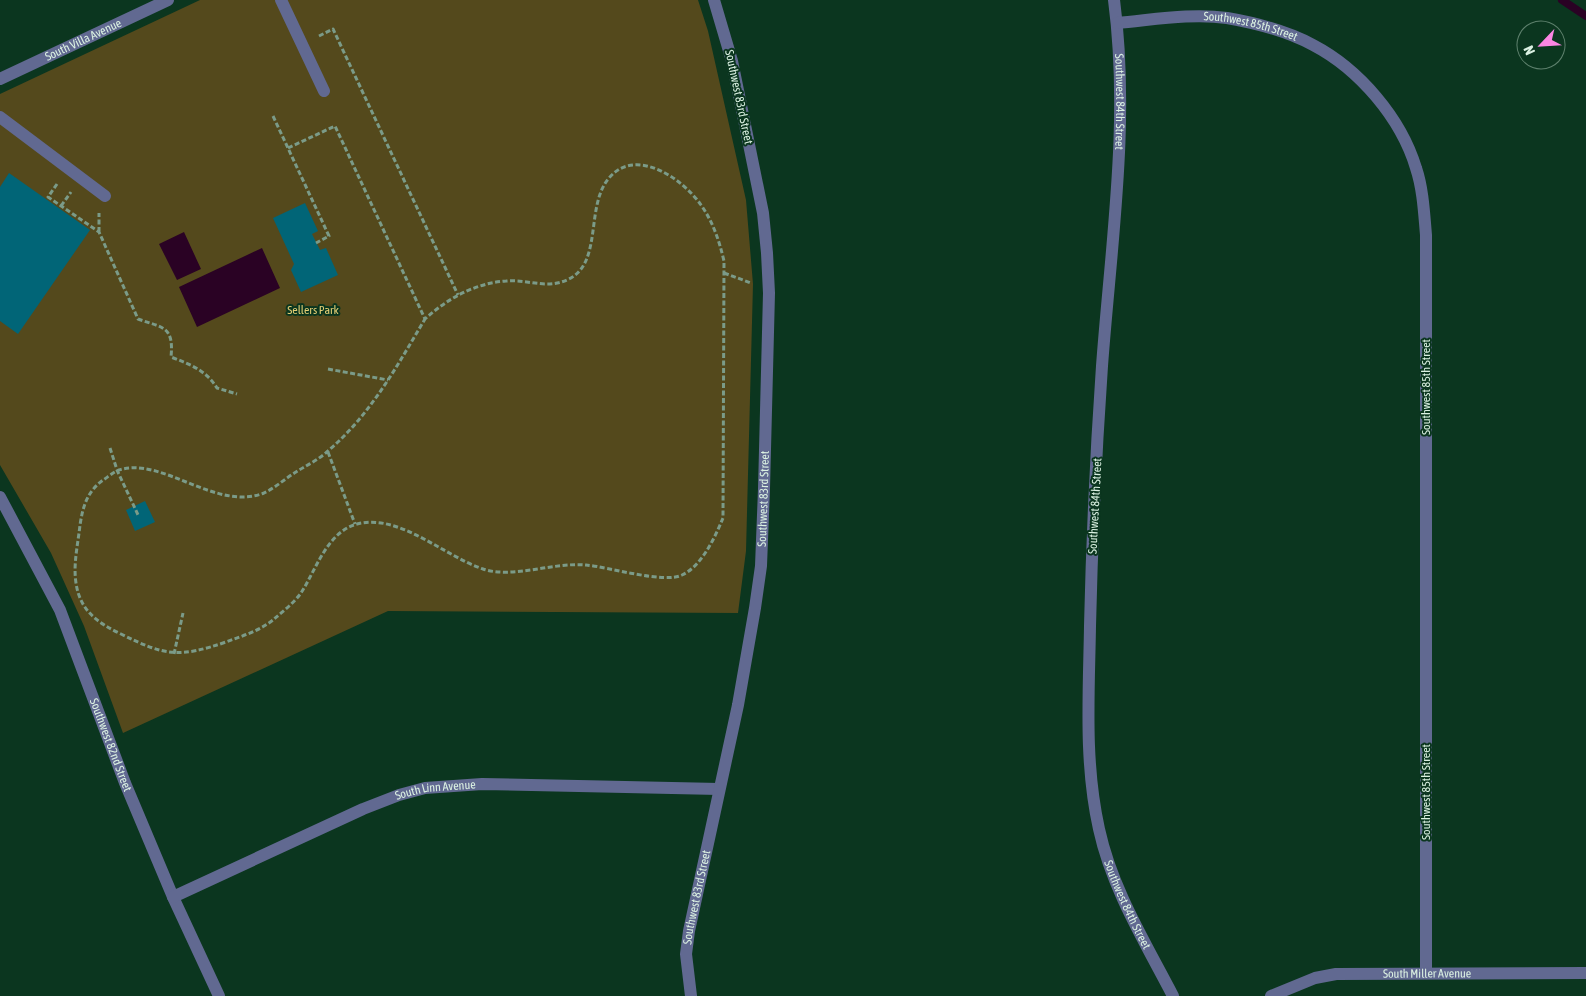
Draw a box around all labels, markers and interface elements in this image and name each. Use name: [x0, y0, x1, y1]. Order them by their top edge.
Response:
street label: Southwest 85th Street: [1203, 9, 1300, 44]
street label: South Villa Avenue: [43, 16, 124, 64]
north arrow: [1516, 20, 1566, 70]
text: N: [1520, 43, 1538, 58]
street label: Southwest 83rd Street: [722, 49, 756, 146]
street label: Southwest 84th Street: [1112, 53, 1127, 151]
park label: Sellers Park: [287, 303, 340, 317]
street label: Southwest 85th Street: [1419, 338, 1433, 435]
street label: Southwest 83rd Street: [755, 450, 772, 547]
street label: Southwest 84th Street: [1085, 457, 1105, 554]
street label: Southwest 82nd Street: [87, 696, 135, 794]
street label: Southwest 85th Street: [1419, 743, 1433, 840]
street label: South Linn Avenue: [393, 777, 476, 803]
street label: Southwest 83rd Street: [680, 848, 713, 945]
street label: Southwest 84th Street: [1101, 858, 1154, 952]
street label: South Miller Avenue: [1383, 966, 1471, 981]

